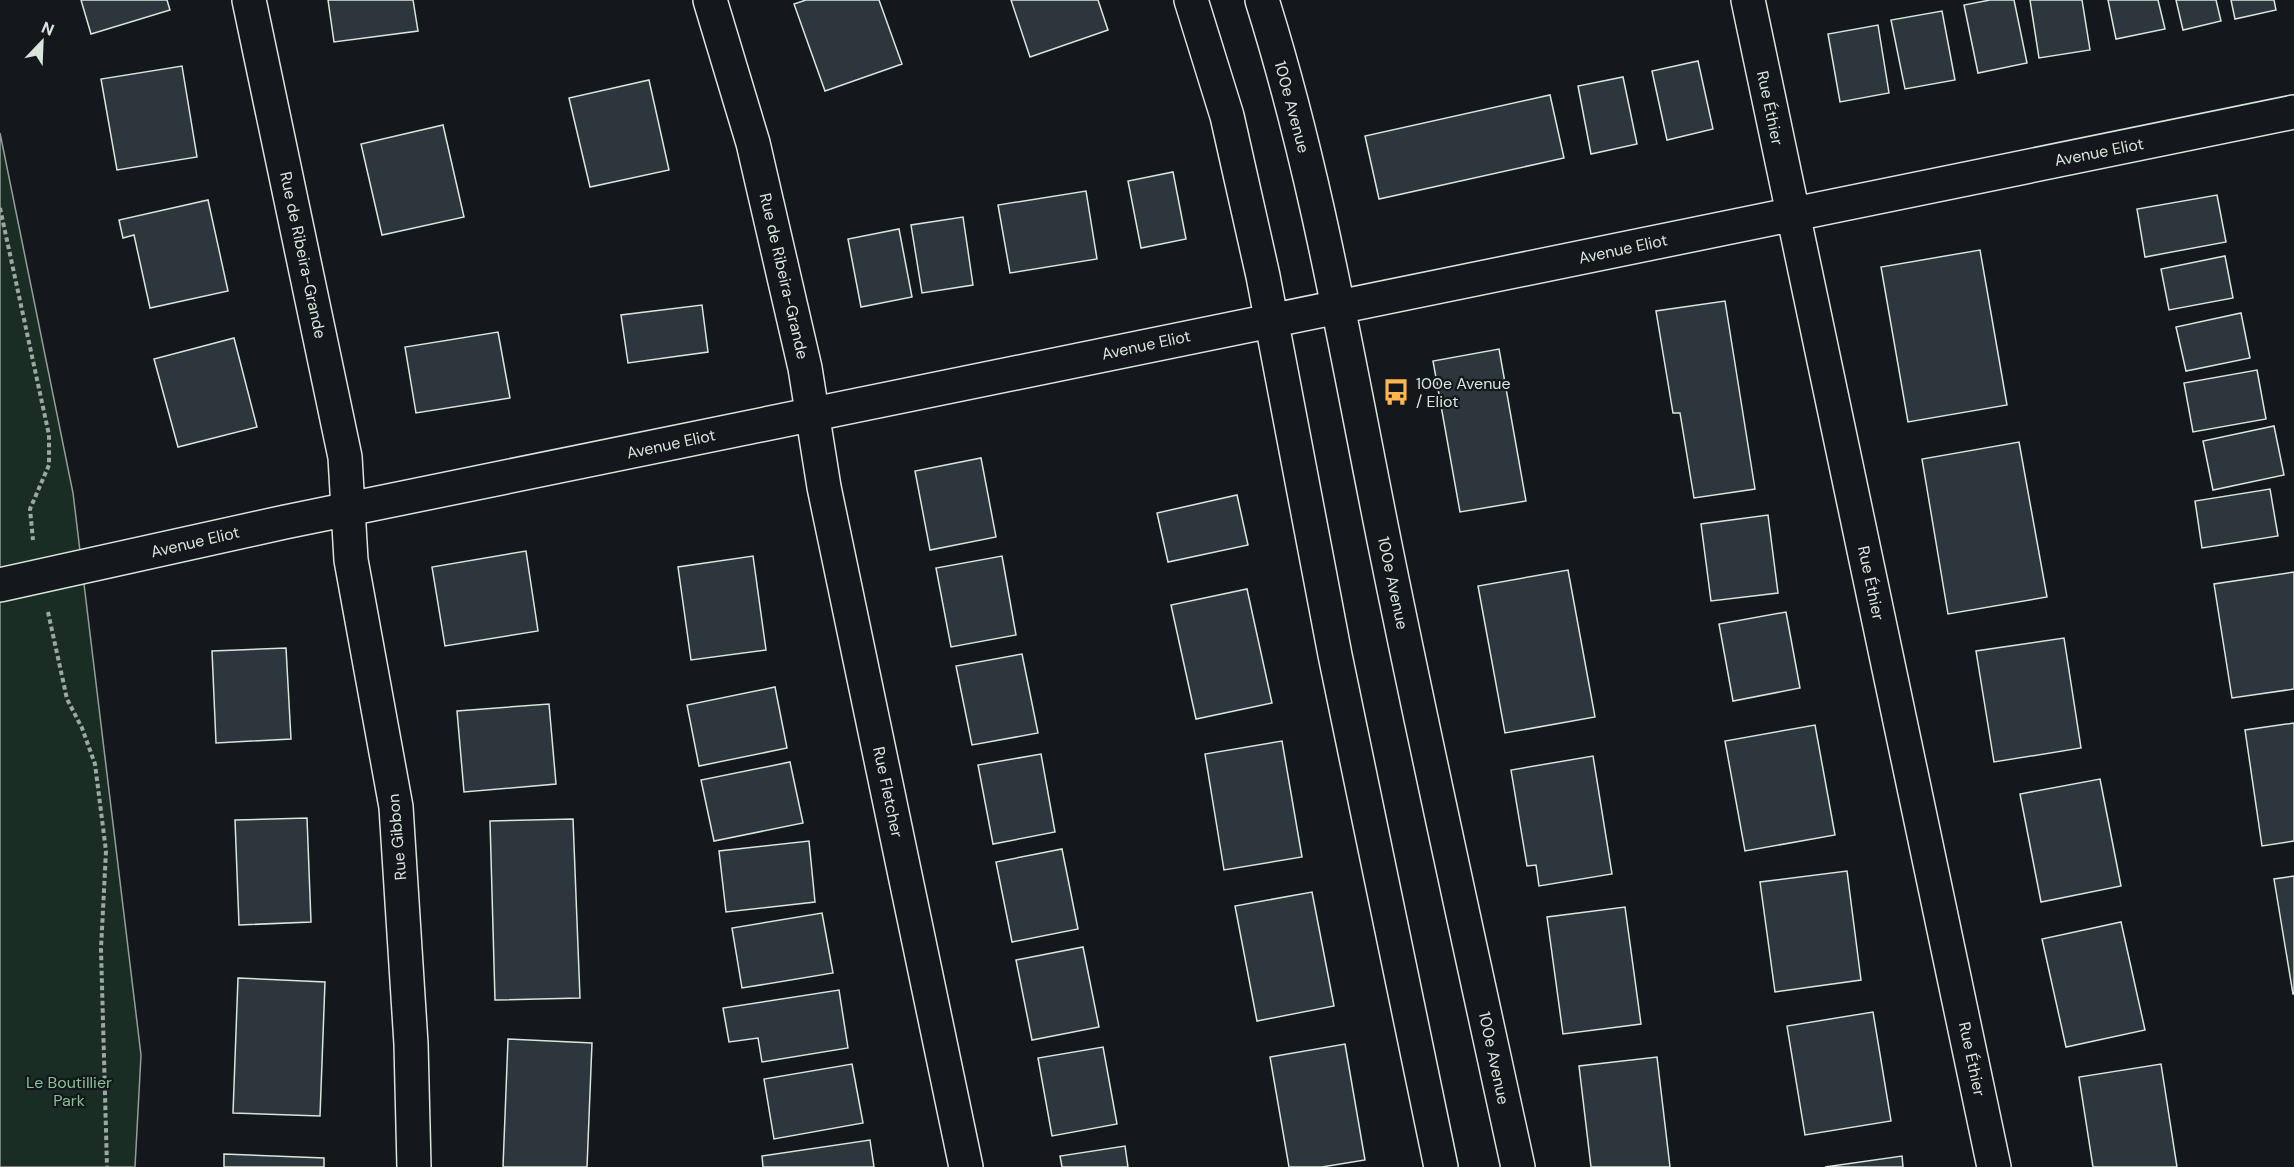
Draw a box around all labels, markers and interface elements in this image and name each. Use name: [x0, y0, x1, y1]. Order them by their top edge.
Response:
north arrow: [12, 12, 72, 72]
text: N: [38, 17, 57, 41]
street label: 100e Avenue: [1270, 59, 1314, 155]
street label: Rue Éthier: [1752, 69, 1788, 147]
street label: Avenue Eliot: [2053, 133, 2145, 171]
street label: Rue de Ribeira-Grande: [275, 170, 331, 340]
street label: Rue de Ribeira-Grande: [755, 191, 813, 361]
street label: Avenue Eliot: [1577, 229, 1669, 269]
street label: Avenue Eliot: [1100, 325, 1192, 365]
place label: 100e Avenue / Eliot: [1416, 373, 1511, 412]
bus stop icon: 100e Avenue / Eliot: [1381, 377, 1411, 407]
street label: Avenue Eliot: [625, 424, 717, 464]
street label: Avenue Eliot: [149, 522, 241, 562]
street label: 100e Avenue: [1373, 535, 1413, 631]
street label: Rue Éthier: [1853, 544, 1889, 622]
street label: Rue Fletcher: [868, 745, 908, 839]
street label: Rue Gibbon: [383, 793, 411, 881]
street label: 100e Avenue: [1474, 1010, 1514, 1106]
street label: Rue Éthier: [1954, 1020, 1990, 1098]
park label: Le Boutillier Park: [26, 1072, 112, 1111]

